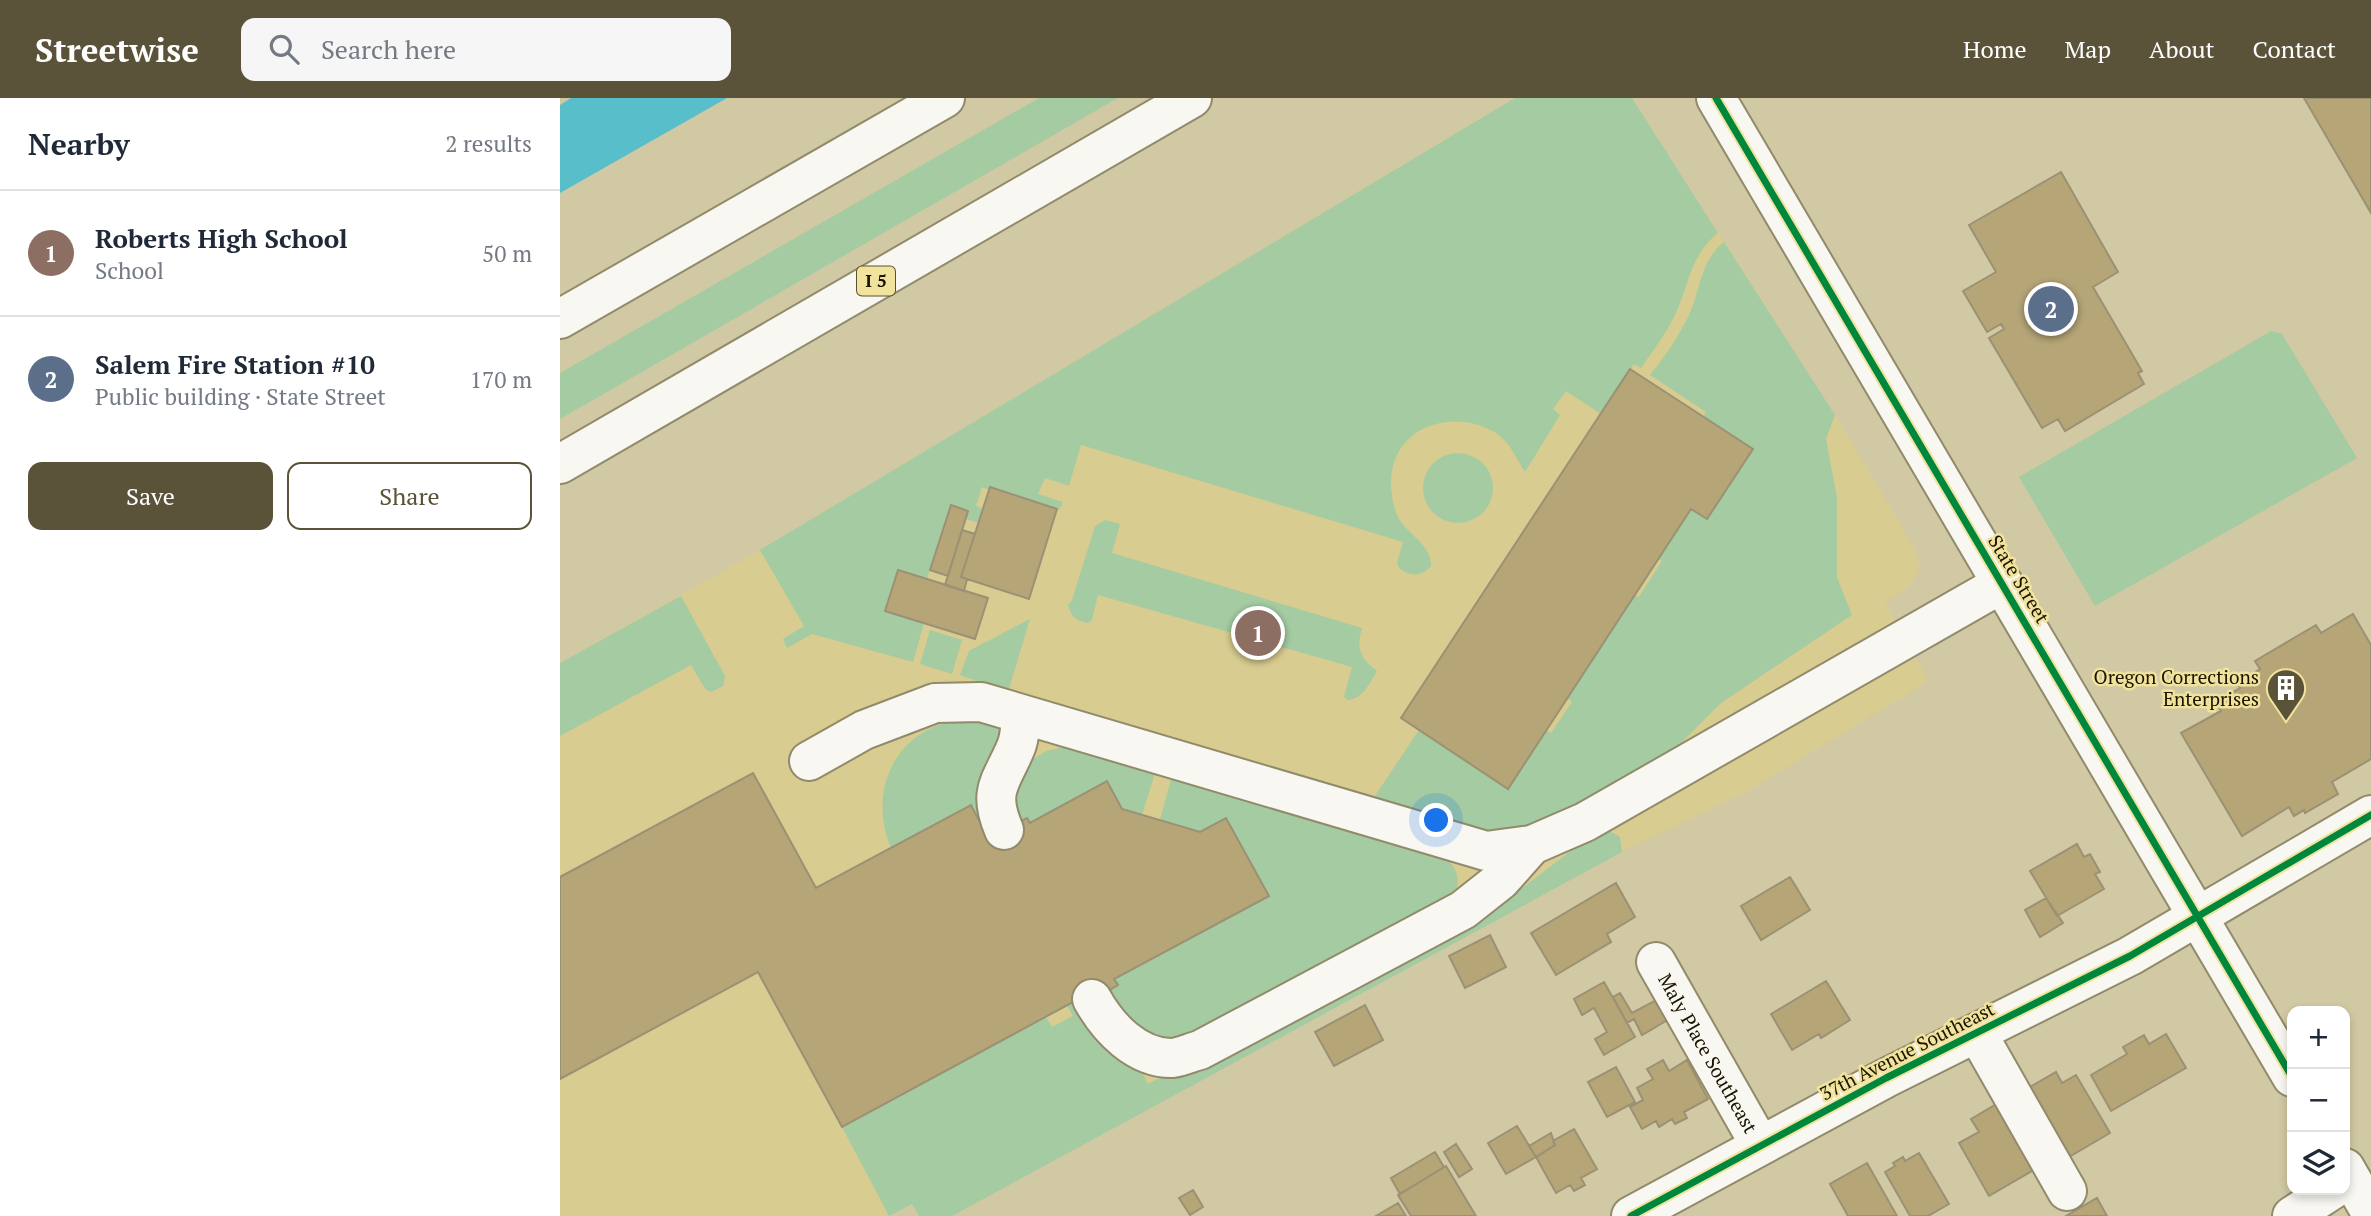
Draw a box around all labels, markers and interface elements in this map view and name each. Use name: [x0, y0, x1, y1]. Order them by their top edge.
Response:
search box: [241, 18, 731, 81]
text: Streetwise: [35, 28, 199, 71]
icon: search: [265, 30, 303, 68]
text: Search here: [321, 32, 456, 66]
text: Home: [1963, 33, 2027, 65]
text: Map: [2065, 33, 2111, 65]
text: About: [2149, 33, 2215, 65]
text: Contact: [2253, 33, 2336, 65]
text: Nearby: [28, 124, 130, 164]
text: 2 results: [445, 128, 532, 159]
text: Roberts High School: [95, 221, 348, 255]
text: 1: [45, 238, 58, 269]
text: 50 m: [482, 238, 532, 269]
text: School: [95, 255, 164, 286]
road number: I 5: [857, 266, 895, 296]
pin: 2: [2028, 283, 2074, 335]
text: Salem Fire Station #10: [95, 347, 375, 381]
text: 2: [45, 364, 58, 395]
text: 170 m: [470, 364, 532, 395]
text: Public building · State Street: [95, 381, 386, 412]
button: Save: [28, 462, 273, 530]
button: Share: [287, 462, 532, 530]
street label: State Street: [1983, 530, 2056, 628]
pin: 1: [1235, 607, 1281, 659]
place label: Oregon Corrections Enterprises: [2094, 664, 2259, 711]
building icon: Oregon Corrections Enterprises: [2265, 667, 2307, 722]
your location: [1419, 803, 1453, 837]
street label: Maly Place Southeast: [1653, 969, 1764, 1137]
street label: 37th Avenue Southeast: [1815, 996, 1998, 1105]
map controls: [2287, 1006, 2350, 1195]
button: +: [2287, 1006, 2350, 1069]
button: −: [2287, 1069, 2350, 1132]
button: layers: [2287, 1132, 2350, 1195]

